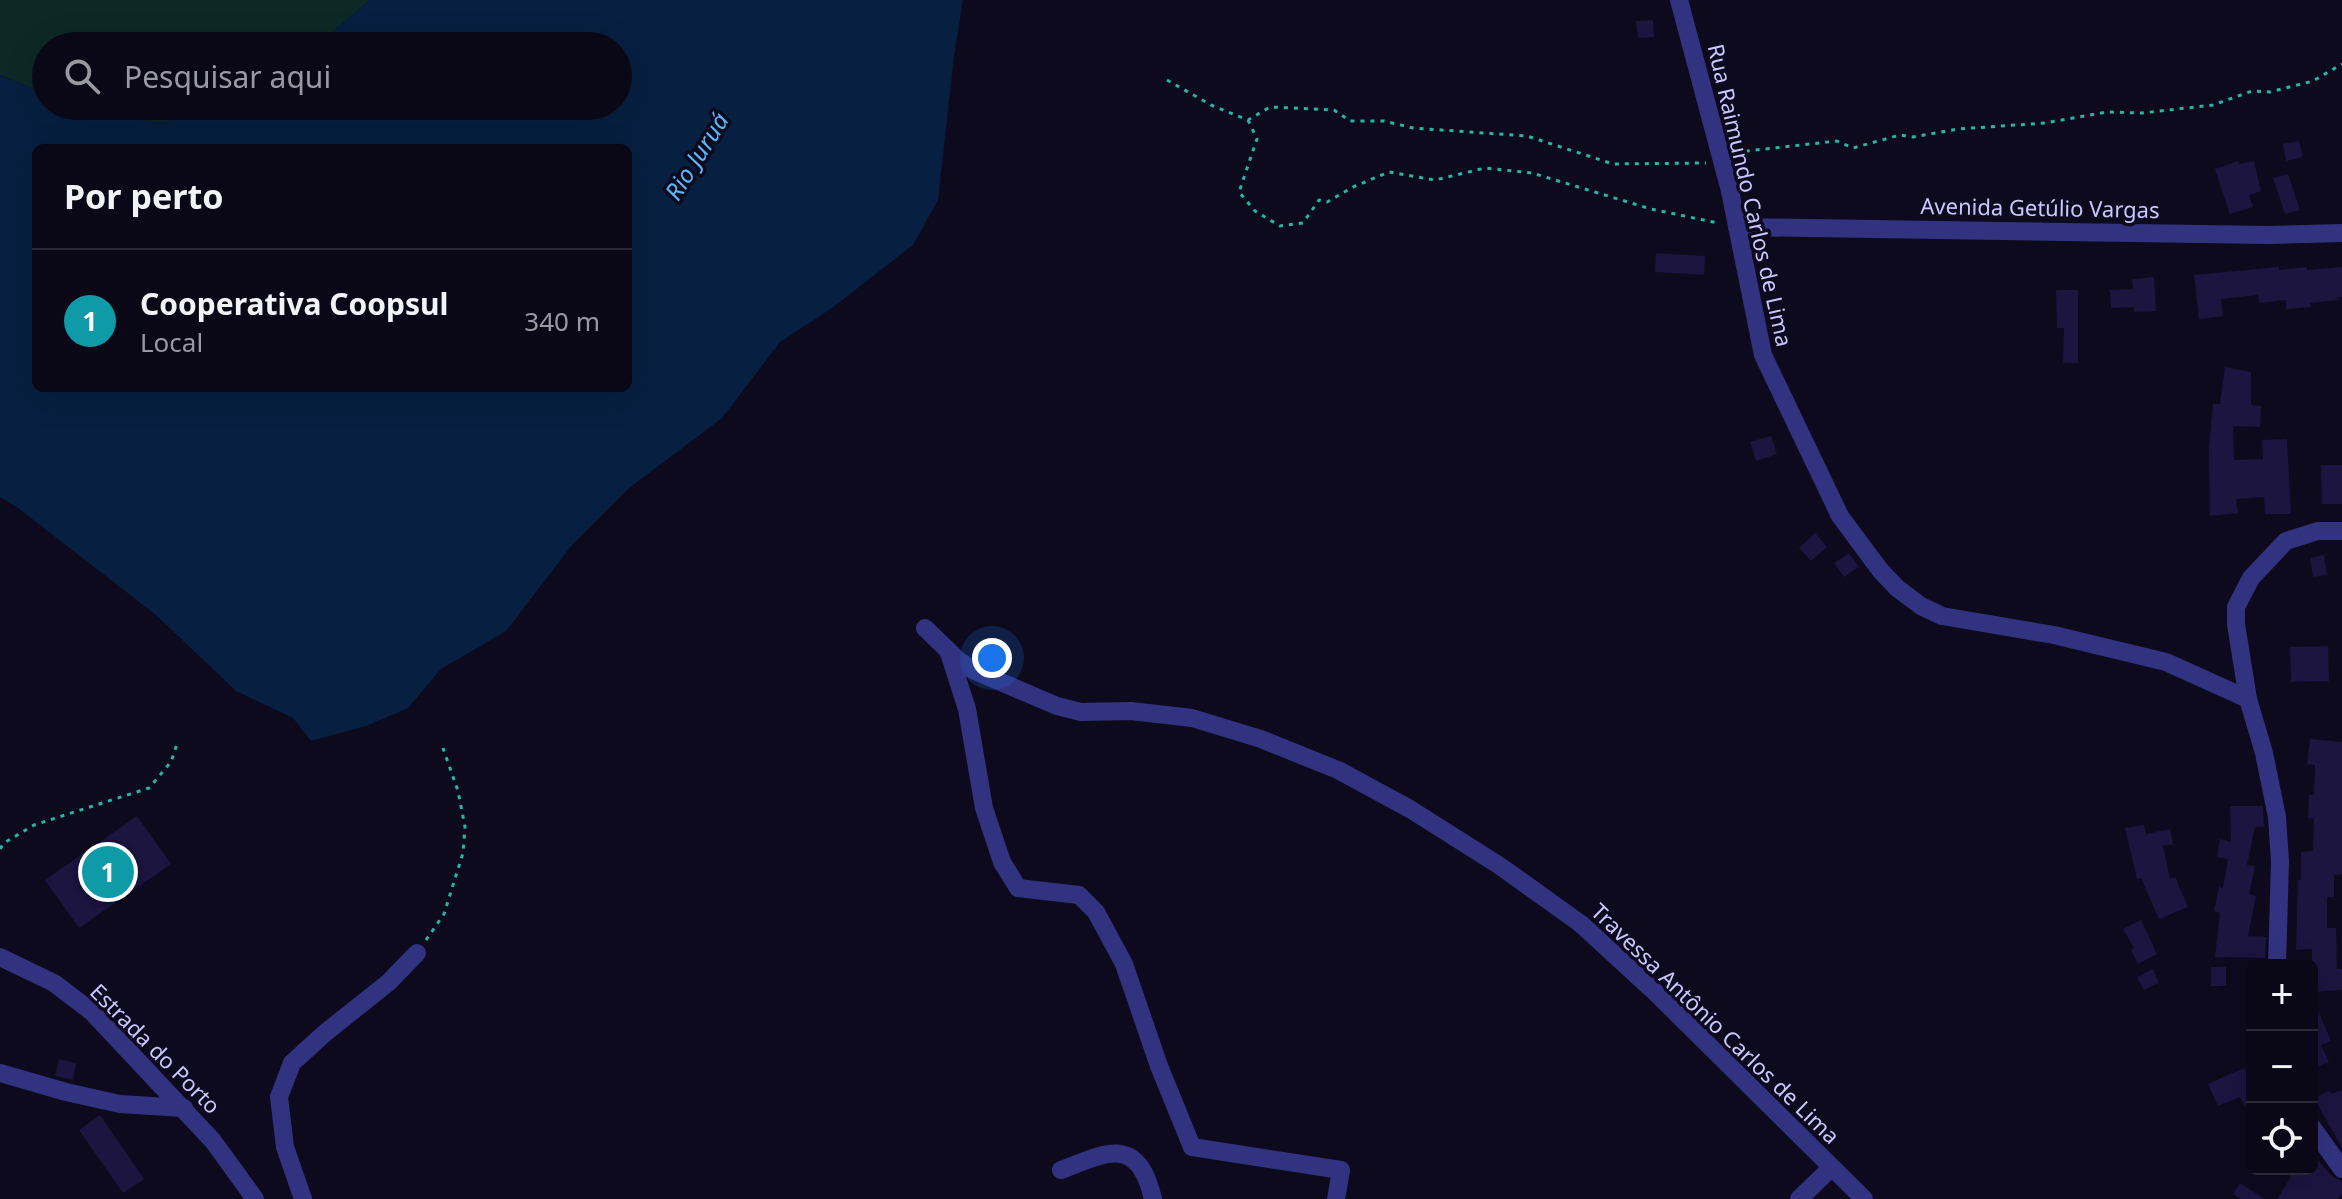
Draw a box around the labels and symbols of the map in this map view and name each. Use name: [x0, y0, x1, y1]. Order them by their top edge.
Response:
street label: Rua Raimundo Carlos de Lima: [1702, 41, 1800, 349]
water label: Rio Juruá: [656, 106, 736, 206]
street label: Avenida Getúlio Vargas: [1920, 190, 2160, 224]
your location: [972, 638, 1012, 678]
pin: 1: [82, 842, 134, 902]
street label: Travessa Antônio Carlos de Lima: [1585, 896, 1847, 1150]
street label: Estrada do Porto: [84, 976, 228, 1120]

